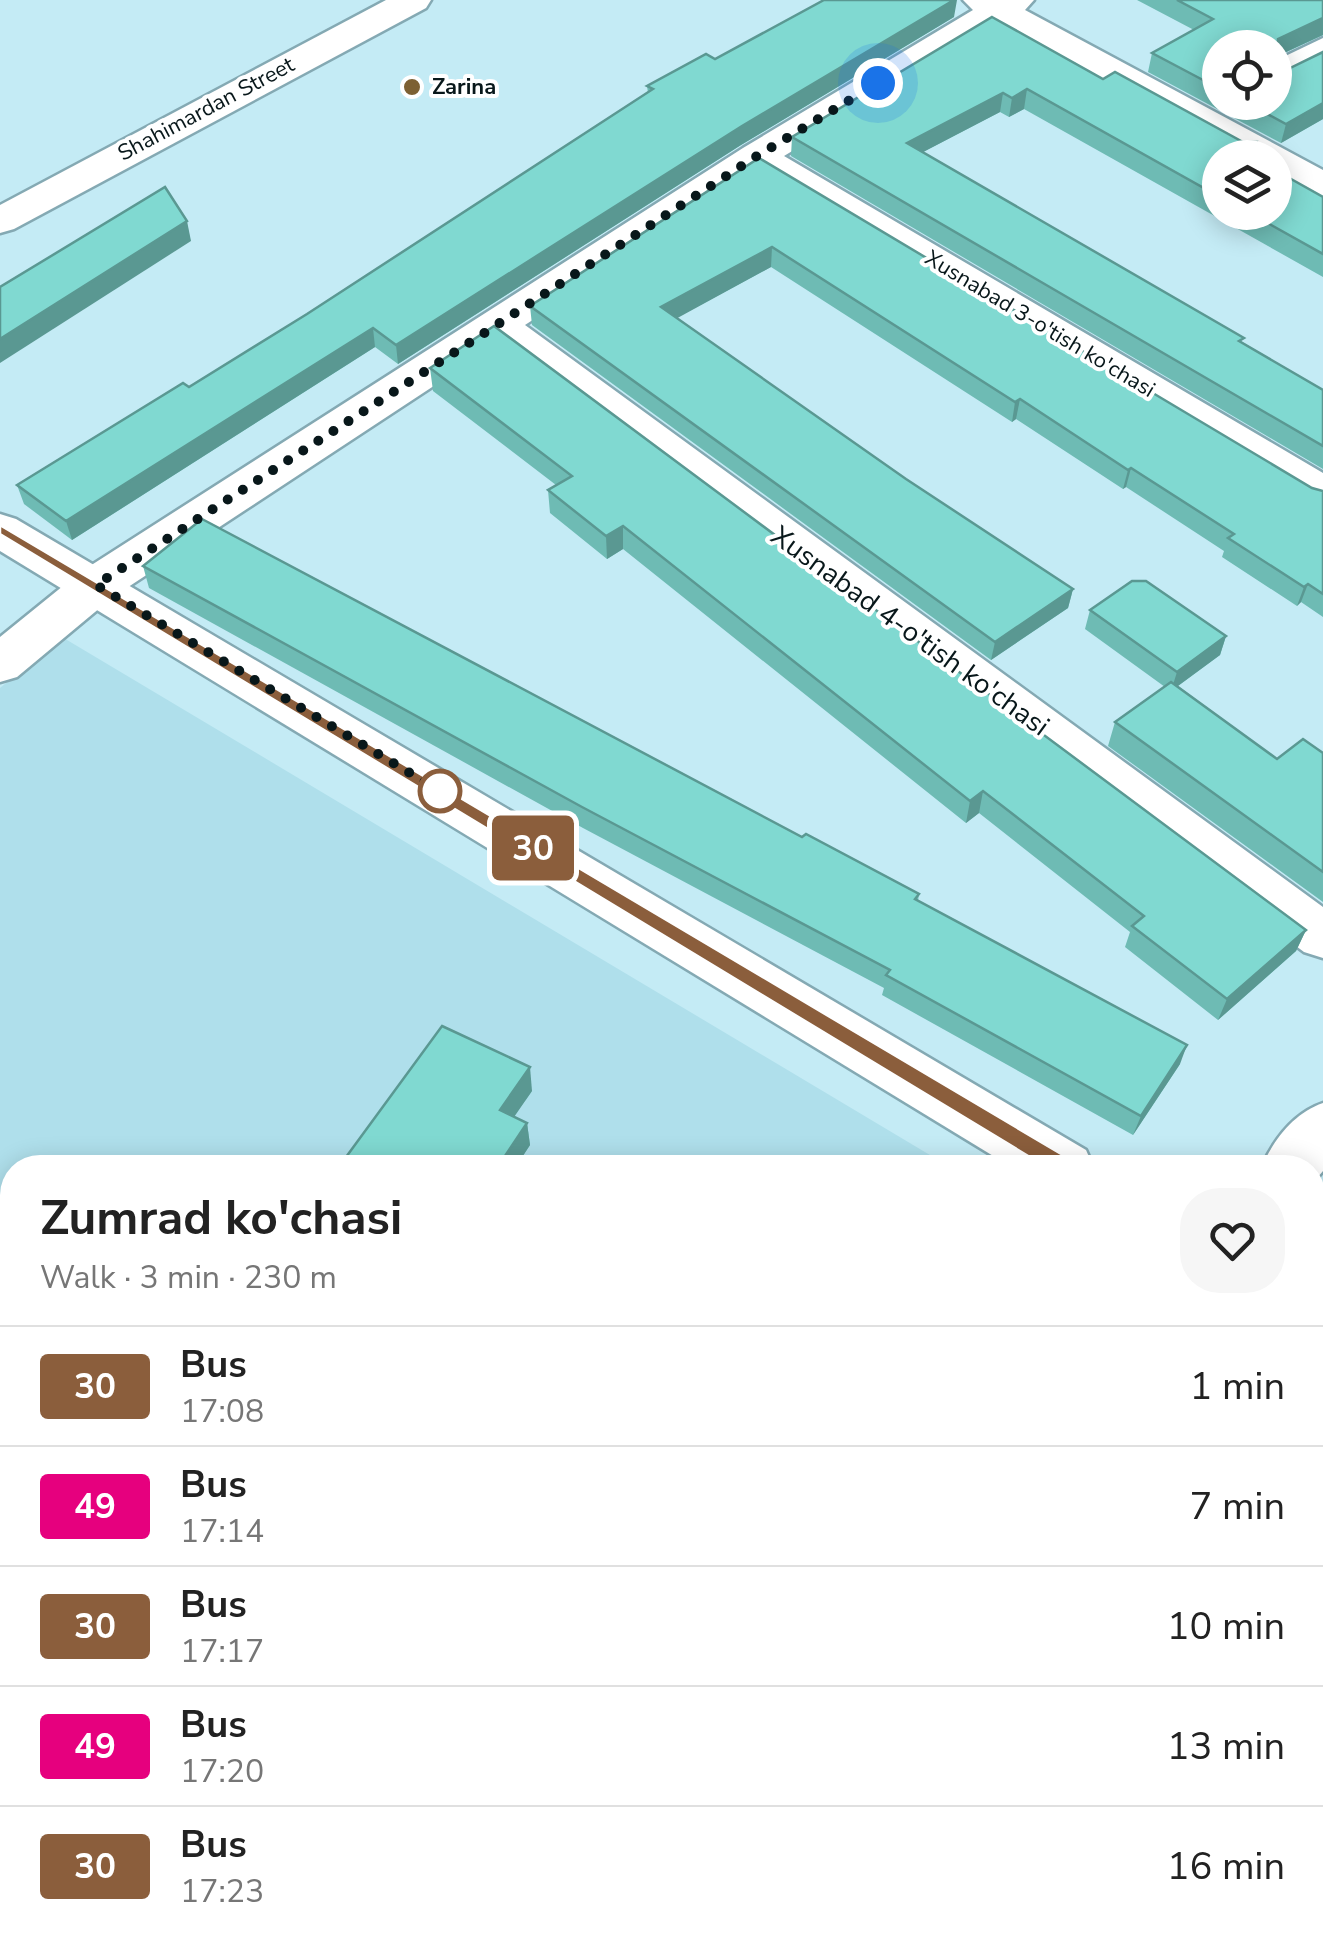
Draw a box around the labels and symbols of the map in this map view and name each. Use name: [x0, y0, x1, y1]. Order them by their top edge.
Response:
street label: Shahimardan Street: [112, 50, 300, 168]
your location: [853, 58, 903, 108]
place label: Zarina: [432, 72, 496, 102]
marker: Zarina: [401, 76, 423, 98]
street label: Xusnabad 3-o'tish ko'chasi: [919, 243, 1161, 405]
street label: Xusnabad 4-o'tish ko'chasi: [763, 517, 1057, 745]
unlabelled marker: [419, 770, 461, 812]
line badge: 30: [488, 816, 578, 880]

